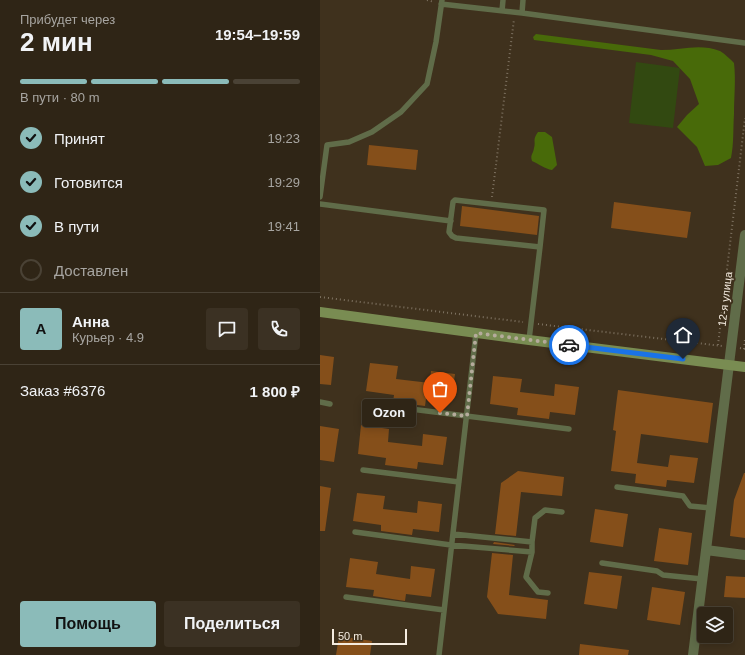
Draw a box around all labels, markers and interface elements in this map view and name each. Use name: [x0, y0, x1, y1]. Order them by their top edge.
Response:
text: Прибудет через: [20, 12, 115, 27]
text: 19:54–19:59: [215, 26, 300, 43]
text: 2 мин: [20, 27, 93, 57]
text: В пути · 80 m: [20, 90, 100, 105]
icon: check: [20, 127, 42, 149]
text: Принят: [54, 130, 105, 147]
text: 19:23: [267, 131, 300, 146]
icon: check: [20, 171, 42, 193]
text: Готовится: [54, 174, 123, 191]
text: 19:29: [267, 175, 300, 190]
icon: check: [20, 215, 42, 237]
text: В пути: [54, 218, 99, 235]
text: 19:41: [267, 219, 300, 234]
text: Доставлен: [54, 262, 128, 279]
street label: 12-я улица: [716, 270, 734, 327]
button: chat: [206, 308, 248, 350]
button: phone: [258, 308, 300, 350]
text: Анна: [72, 313, 109, 330]
pin: [666, 318, 700, 359]
text: А: [36, 320, 46, 337]
icon: home: [672, 324, 694, 346]
courier: [549, 325, 589, 365]
text: Курьер · 4.9: [72, 330, 144, 345]
icon: car: [558, 334, 580, 356]
pin: [423, 372, 457, 413]
icon: bag: [429, 378, 451, 400]
text: Заказ #6376: [20, 382, 105, 399]
text: 1 800 ₽: [250, 383, 300, 400]
callout: Ozon: [362, 399, 416, 427]
text: Ozon: [373, 405, 405, 420]
button: Помощь: [20, 601, 156, 647]
button: Поделиться: [164, 601, 300, 647]
map controls: [697, 607, 733, 643]
button: layers: [697, 607, 733, 643]
scale bar: [332, 627, 407, 646]
text: 50 m: [338, 630, 362, 642]

